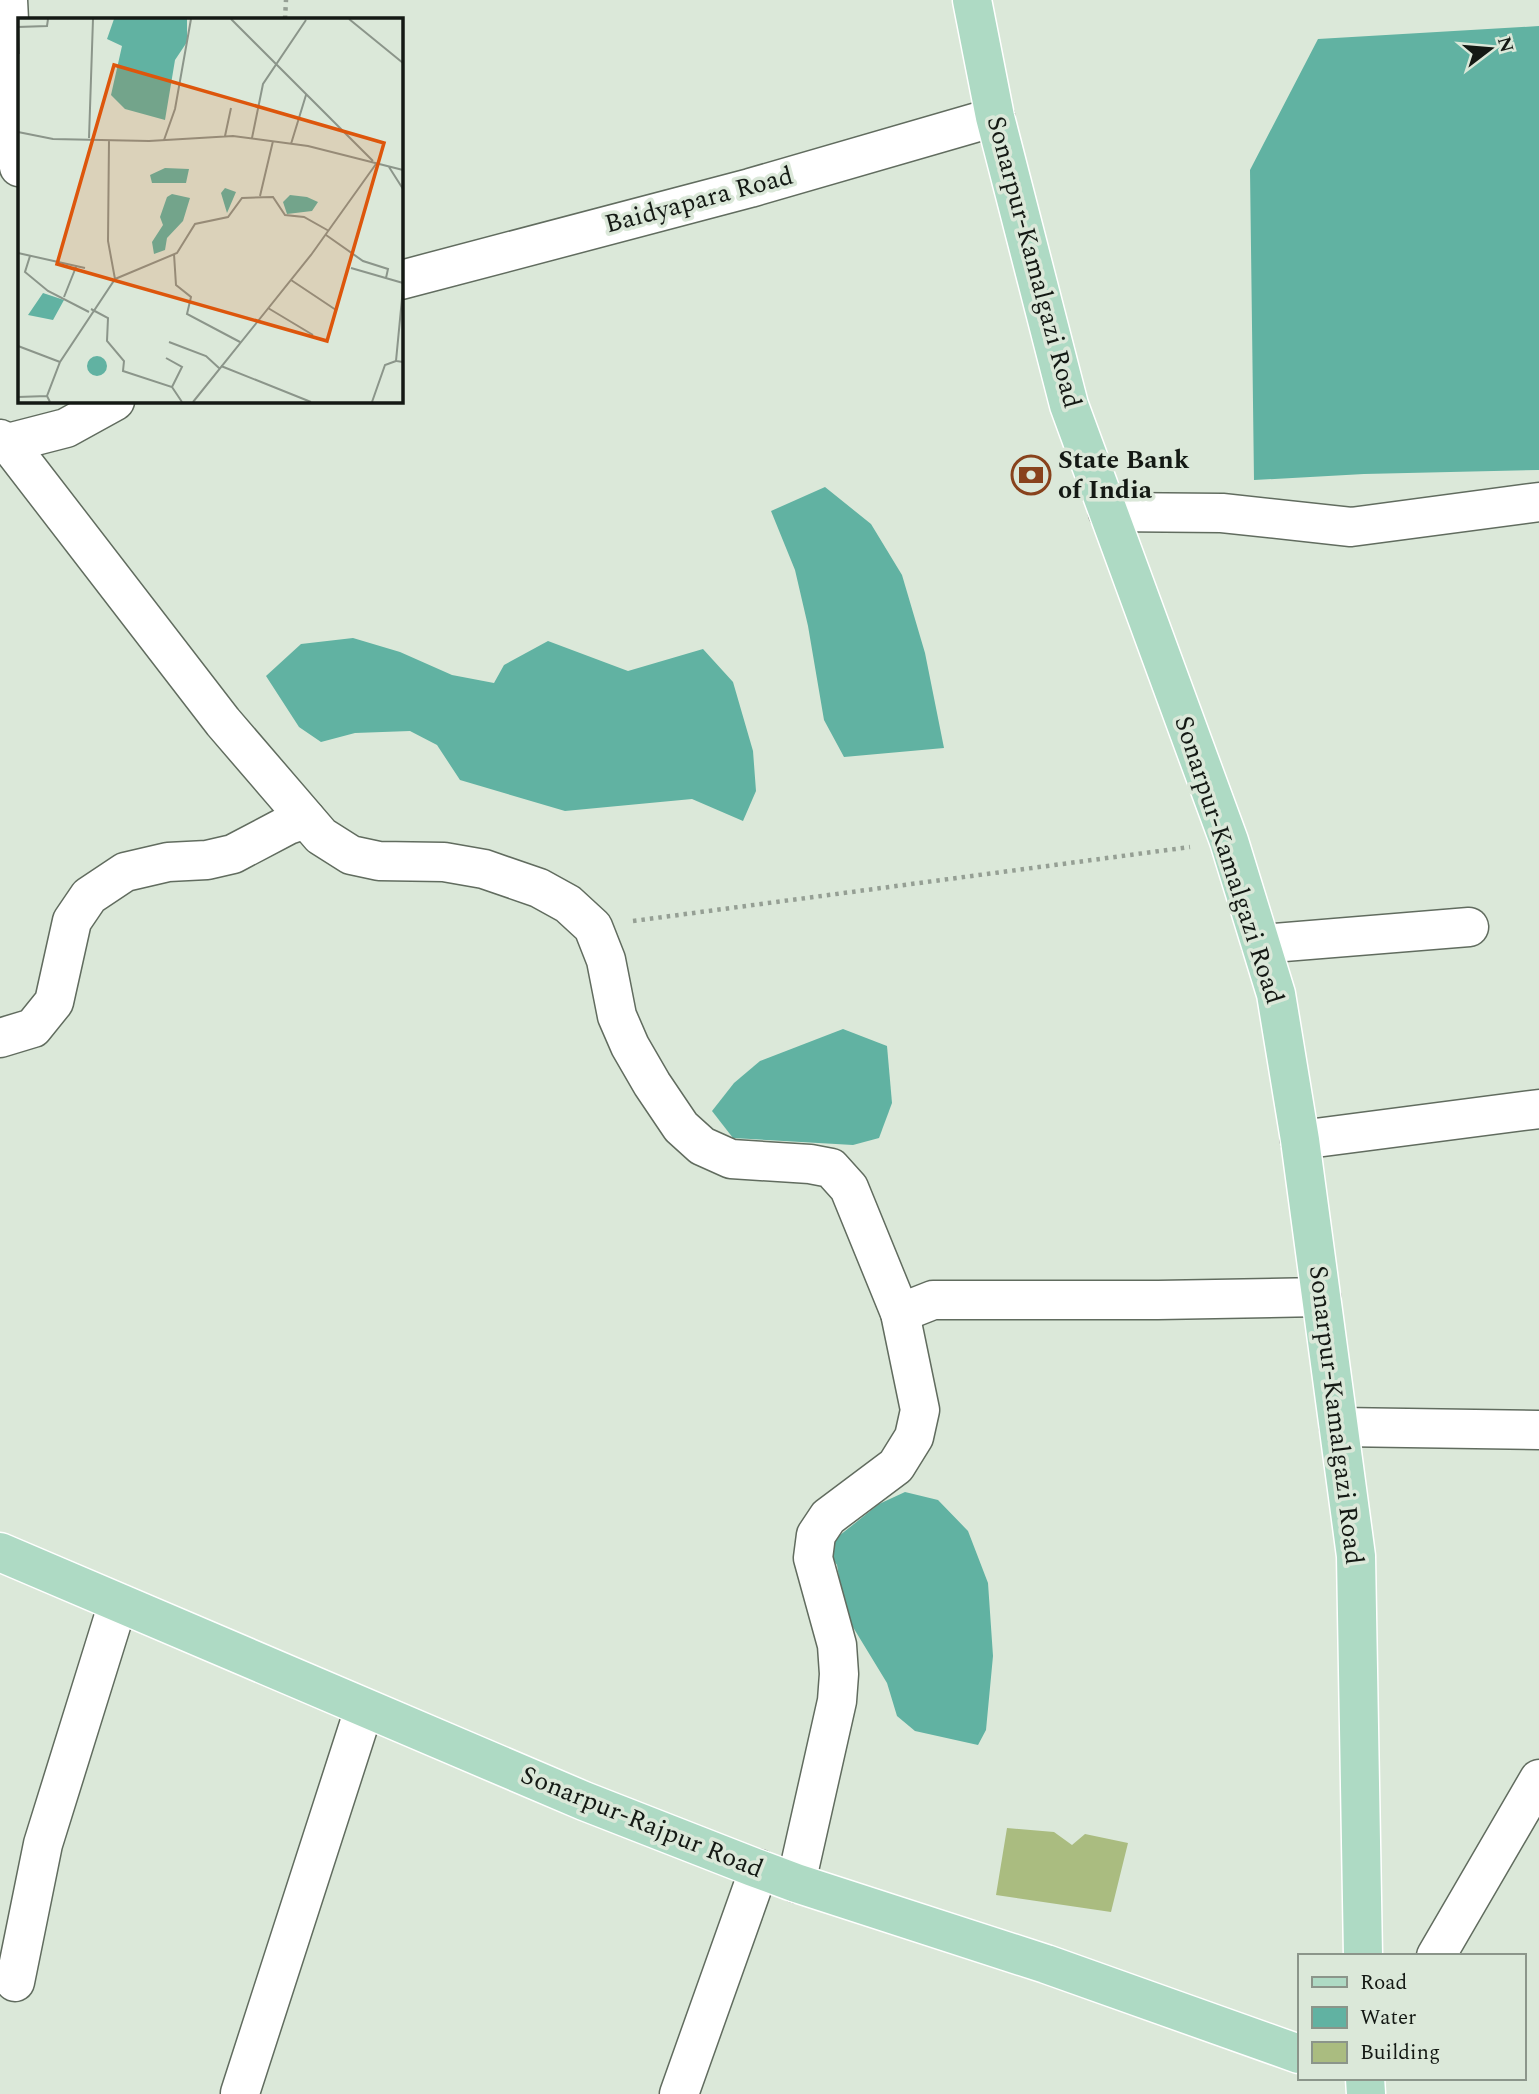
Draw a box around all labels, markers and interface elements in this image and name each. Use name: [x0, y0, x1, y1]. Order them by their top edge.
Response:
north arrow: [1455, 14, 1525, 84]
inset map: [18, 18, 402, 402]
text: N: [1489, 33, 1521, 56]
street label: Sonarpur-Kamalgazi Road: [976, 111, 1092, 413]
street label: Baidyapara Road: [600, 156, 798, 244]
place label: State Bank of India: [1058, 440, 1190, 510]
bank icon: State Bank of India: [1010, 454, 1052, 496]
street label: Sonarpur-Kamalgazi Road: [1163, 711, 1295, 1009]
street label: Sonarpur-Kamalgazi Road: [1298, 1263, 1374, 1567]
street label: Sonarpur-Rajpur Road: [515, 1755, 769, 1889]
legend: [1298, 1954, 1525, 2080]
text: Road: [1360, 1967, 1407, 1999]
text: Water: [1360, 2002, 1416, 2034]
text: Building: [1360, 2037, 1440, 2069]

